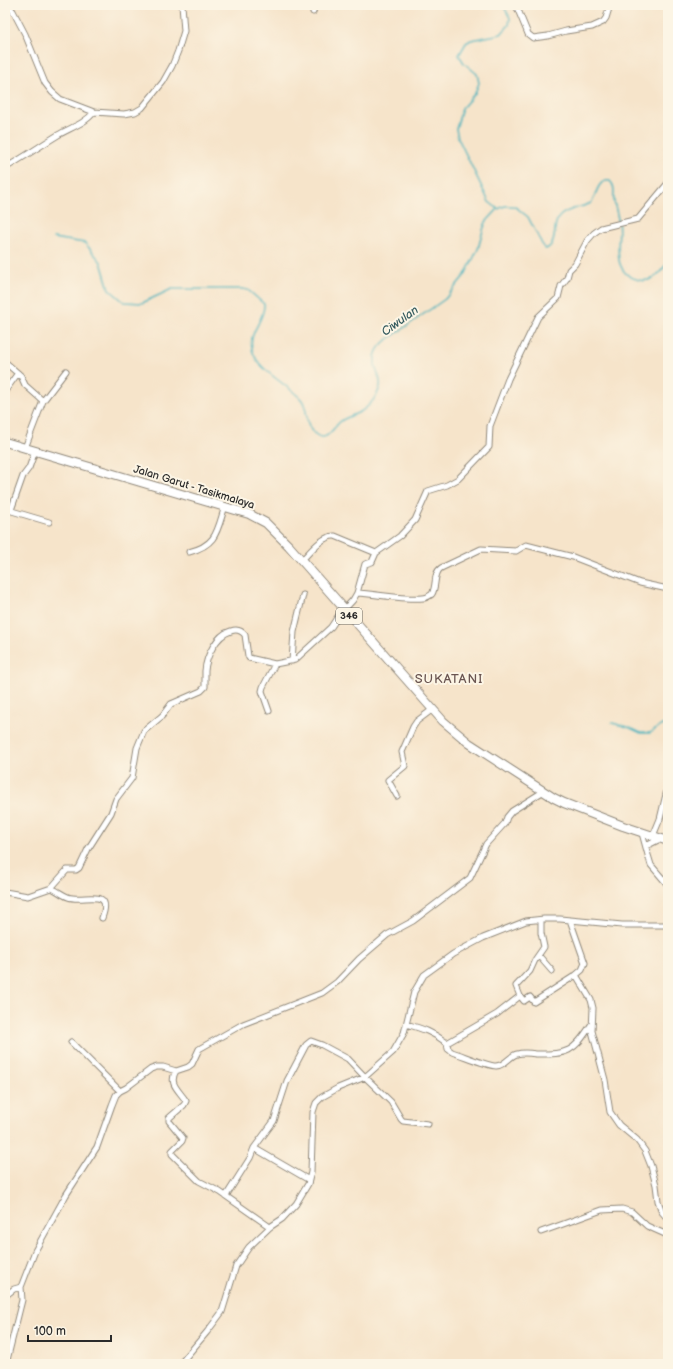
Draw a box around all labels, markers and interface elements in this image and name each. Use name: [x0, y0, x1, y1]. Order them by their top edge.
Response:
water label: Ciwulan: [379, 302, 422, 339]
street label: Jalan Garut - Tasikmalaya: [132, 462, 256, 512]
road number: 346: [336, 608, 362, 624]
district label: SUKATANI: [415, 671, 483, 687]
scale bar: [28, 1317, 111, 1343]
text: 100 m: [34, 1324, 66, 1339]

